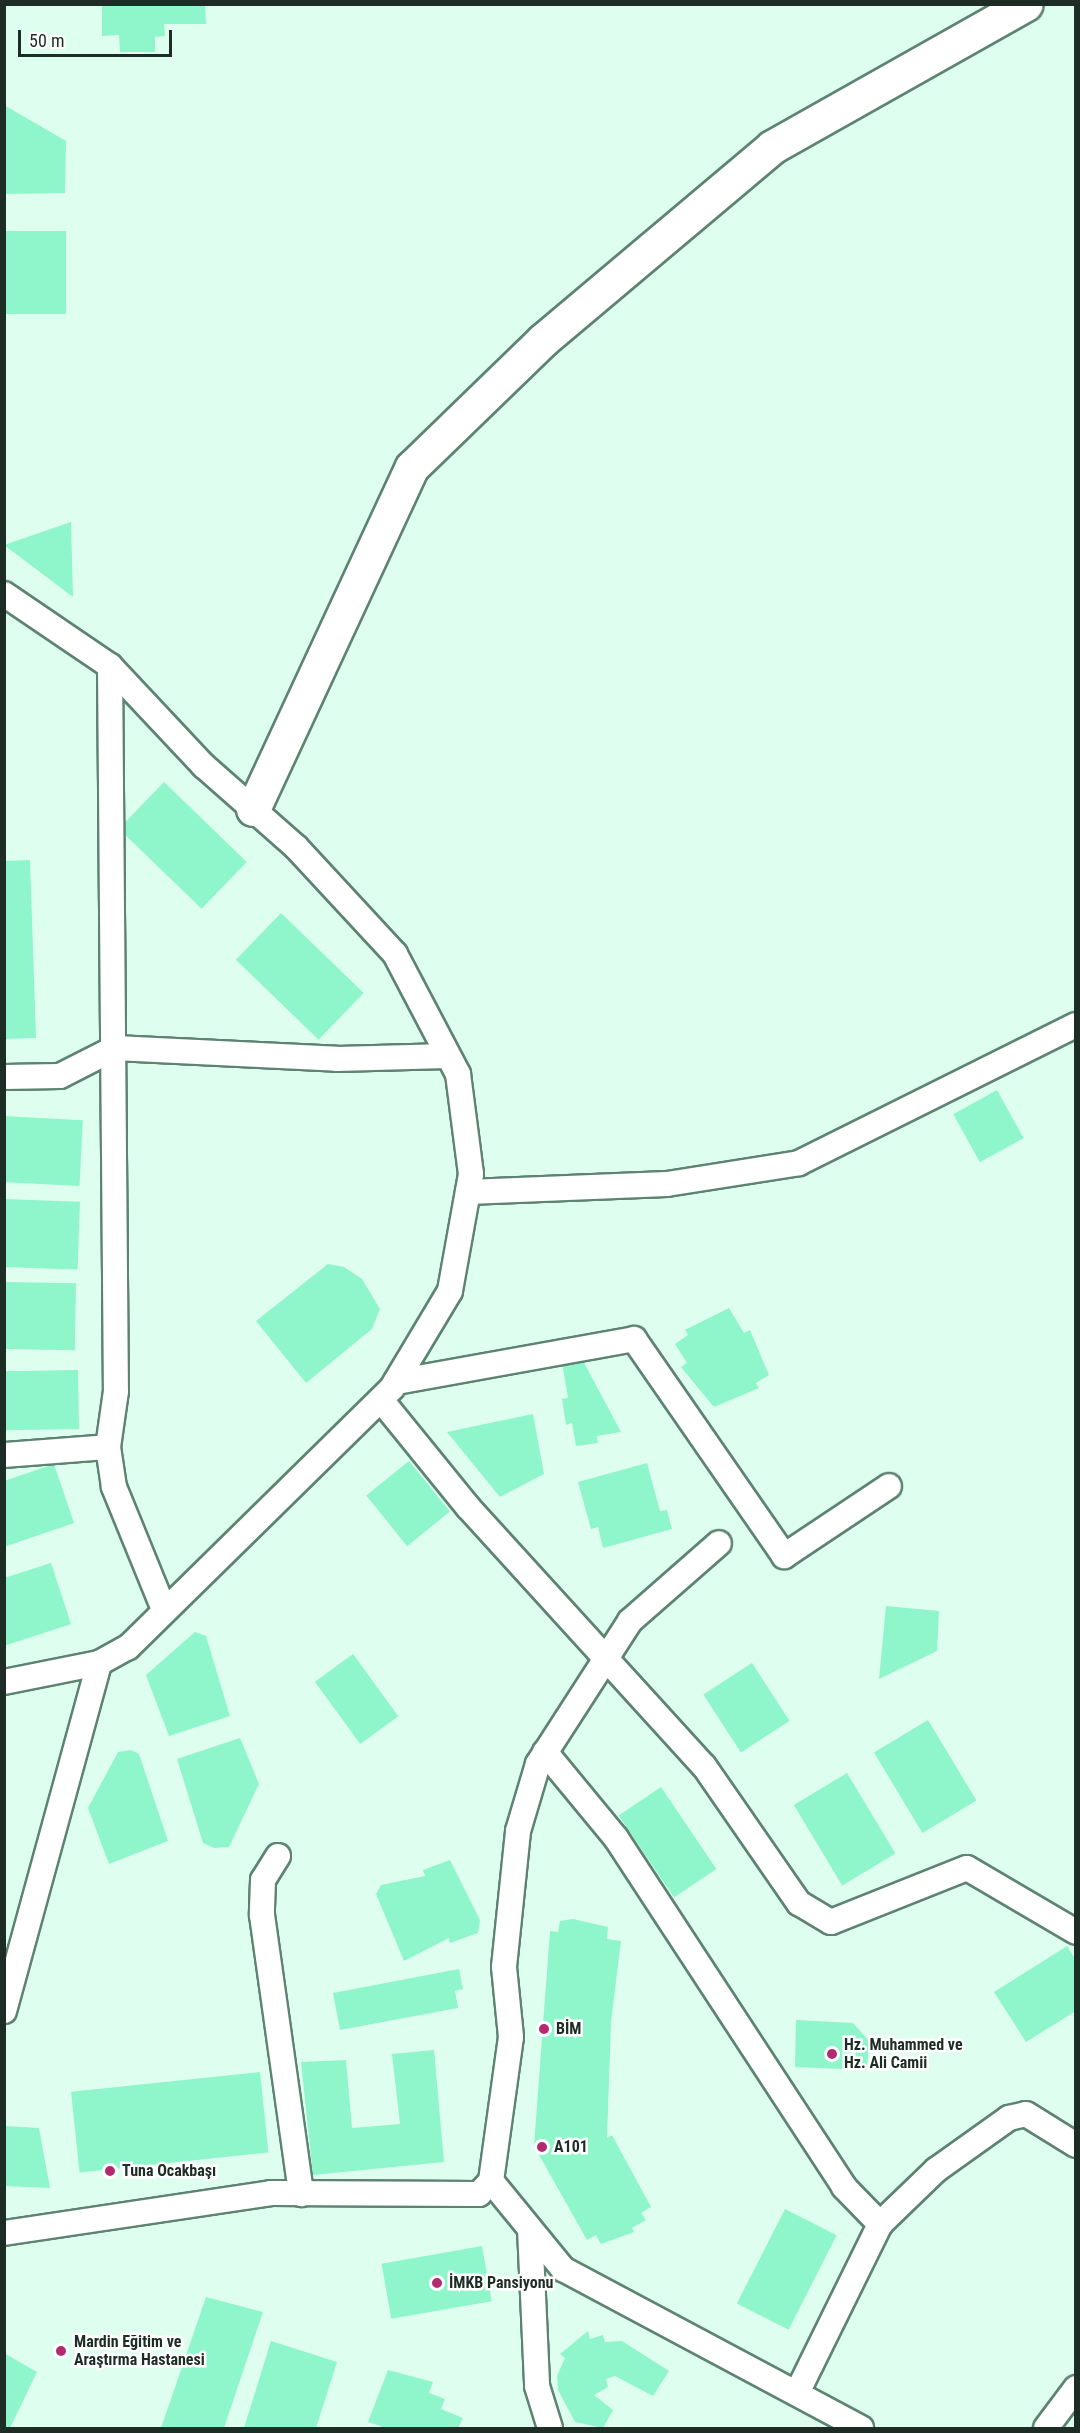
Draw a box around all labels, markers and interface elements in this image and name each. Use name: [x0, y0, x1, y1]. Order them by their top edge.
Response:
scale bar: [21, 18, 176, 56]
text: 50 m: [29, 30, 64, 51]
place label: BİM: [556, 2019, 581, 2039]
marker: BİM: [537, 2022, 551, 2036]
place label: Hz. Muhammed ve Hz. Ali Camii: [844, 2035, 963, 2073]
marker: Hz. Muhammed ve Hz. Ali Camii: [825, 2047, 839, 2061]
place label: A101: [554, 2137, 588, 2157]
marker: A101: [535, 2140, 549, 2154]
place label: Tuna Ocakbaşı: [122, 2161, 216, 2181]
marker: Tuna Ocakbaşı: [103, 2164, 117, 2178]
place label: İMKB Pansiyonu: [449, 2273, 553, 2293]
marker: İMKB Pansiyonu: [430, 2276, 444, 2290]
place label: Mardin Eğitim ve Araştırma Hastanesi: [74, 2332, 205, 2370]
marker: Mardin Eğitim ve Araştırma Hastanesi: [52, 2342, 70, 2360]

